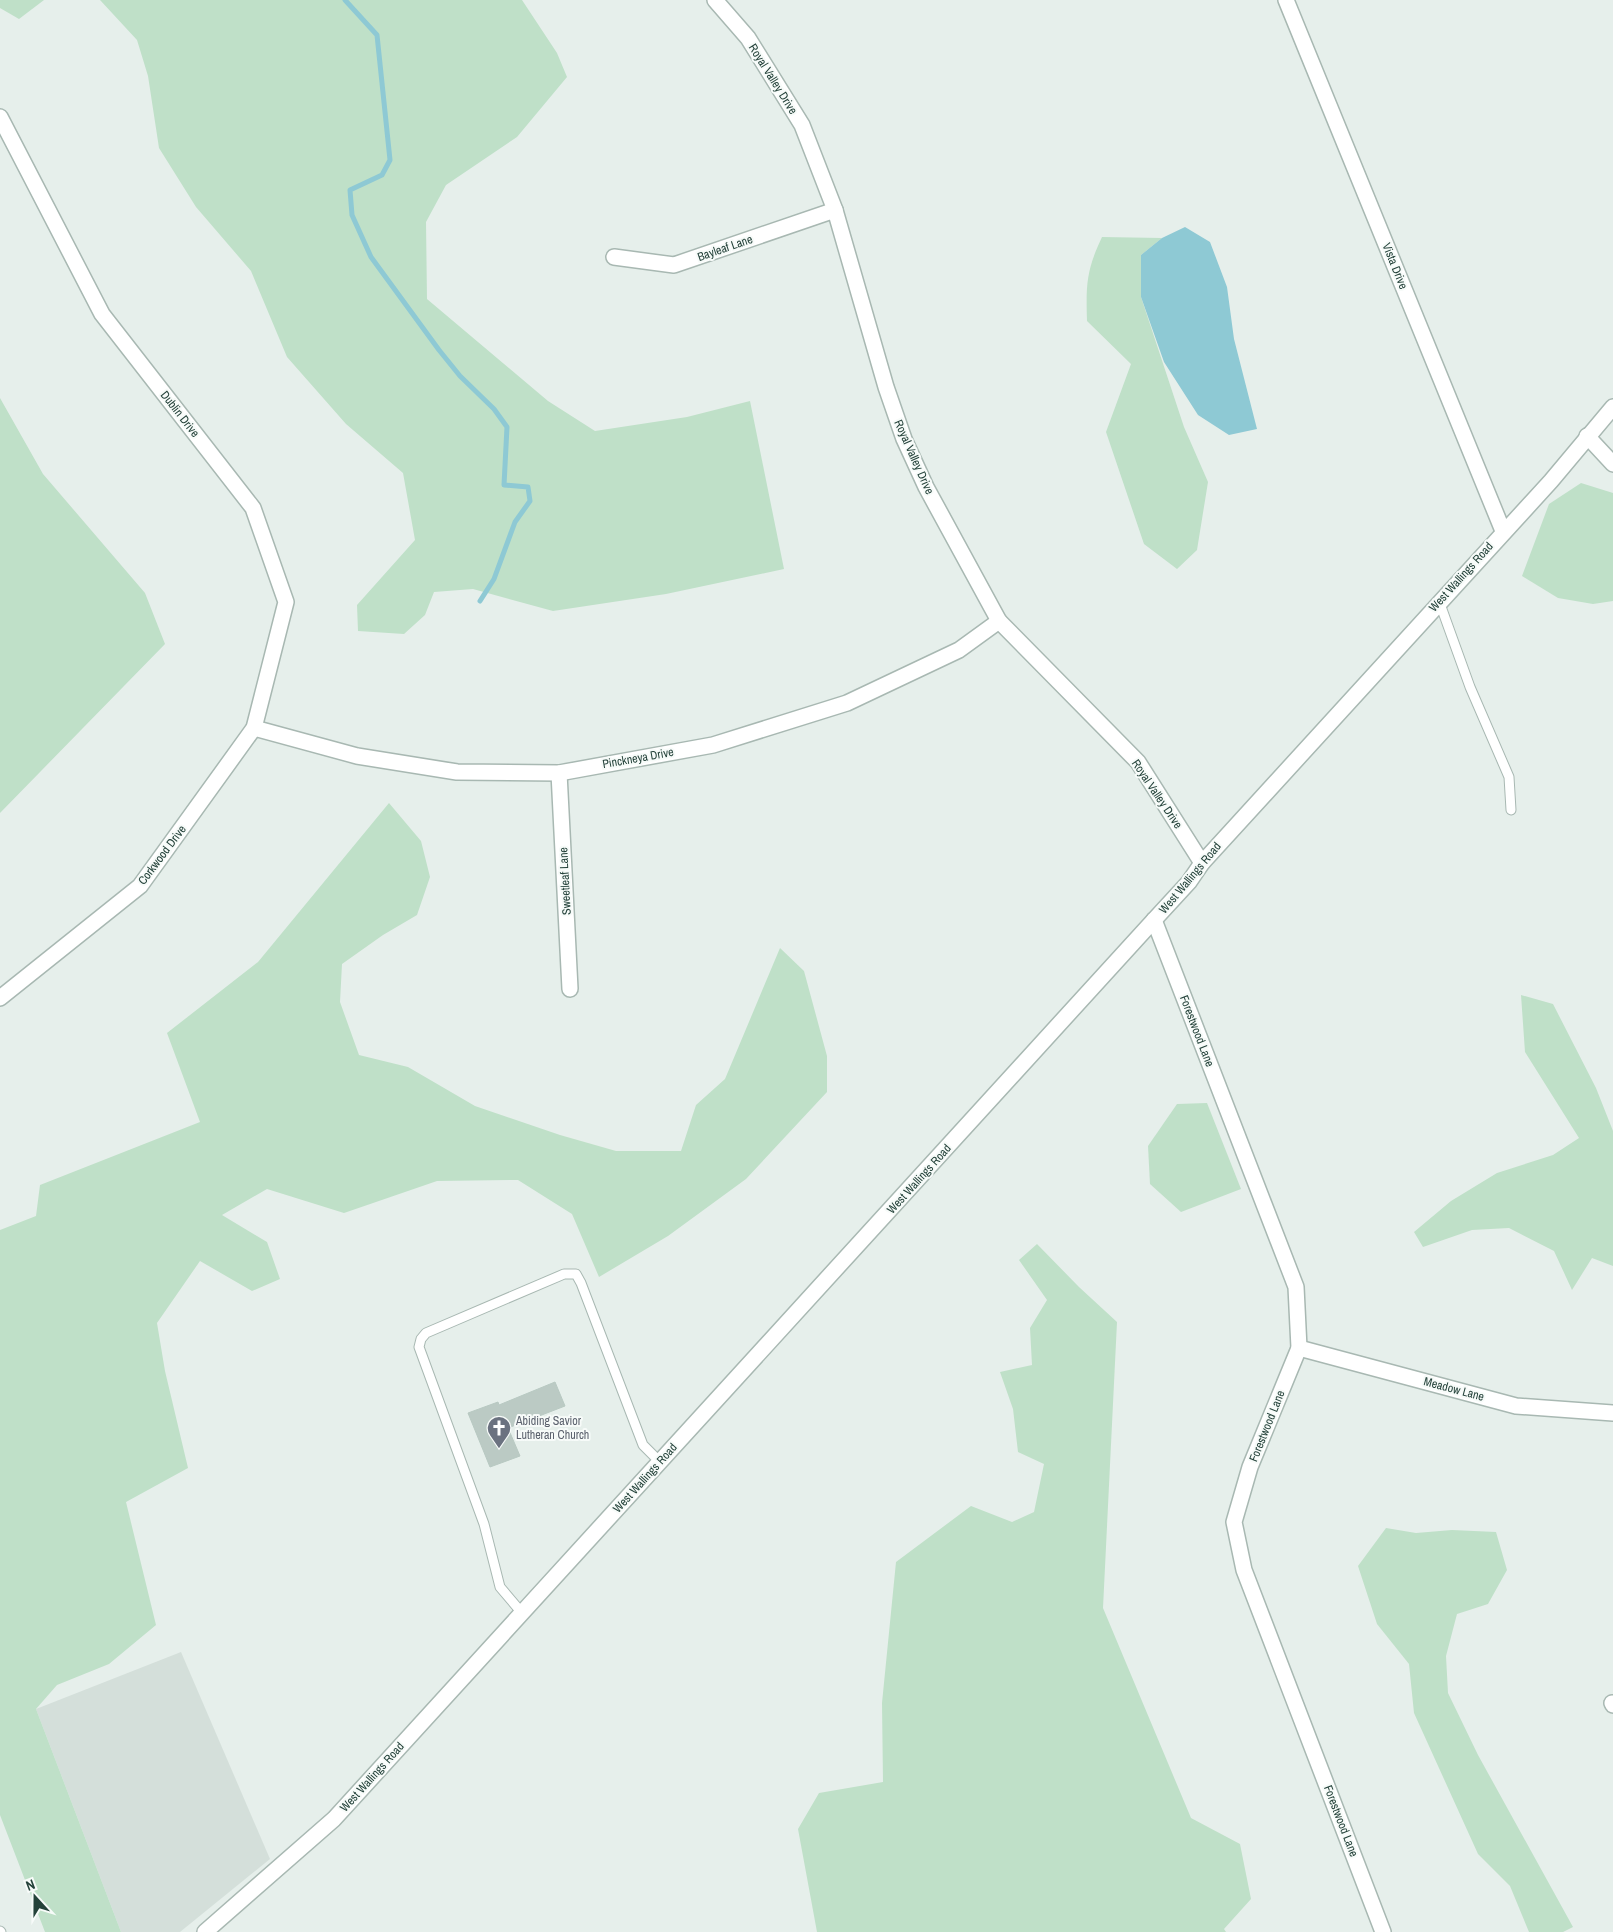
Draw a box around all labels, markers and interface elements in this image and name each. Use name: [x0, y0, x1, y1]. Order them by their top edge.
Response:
street label: Royal Valley Drive: [745, 41, 801, 117]
street label: Bayleaf Lane: [695, 231, 755, 265]
street label: Vista Drive: [1378, 241, 1412, 291]
street label: Dublin Drive: [157, 388, 203, 440]
street label: Royal Valley Drive: [890, 417, 938, 497]
street label: West Wallings Road: [1425, 539, 1497, 615]
street label: Pinckneya Drive: [601, 744, 675, 772]
street label: Royal Valley Drive: [1128, 756, 1186, 832]
street label: Corkwood Drive: [134, 822, 190, 888]
street label: West Wallings Road: [1155, 839, 1225, 917]
street label: Sweetleaf Lane: [555, 847, 575, 915]
street label: Forestwood Lane: [1176, 993, 1218, 1069]
street label: West Wallings Road: [883, 1141, 955, 1217]
street label: Meadow Lane: [1422, 1373, 1486, 1405]
street label: Forestwood Lane: [1245, 1388, 1289, 1464]
place label: Abiding Savior Lutheran Church: [515, 1413, 589, 1443]
church icon: Abiding Savior Lutheran Church: [486, 1415, 512, 1449]
street label: West Wallings Road: [609, 1440, 681, 1516]
street label: West Wallings Road: [336, 1739, 408, 1815]
street label: Forestwood Lane: [1320, 1783, 1362, 1859]
north arrow: [10, 1872, 60, 1922]
text: N: [23, 1875, 37, 1895]

